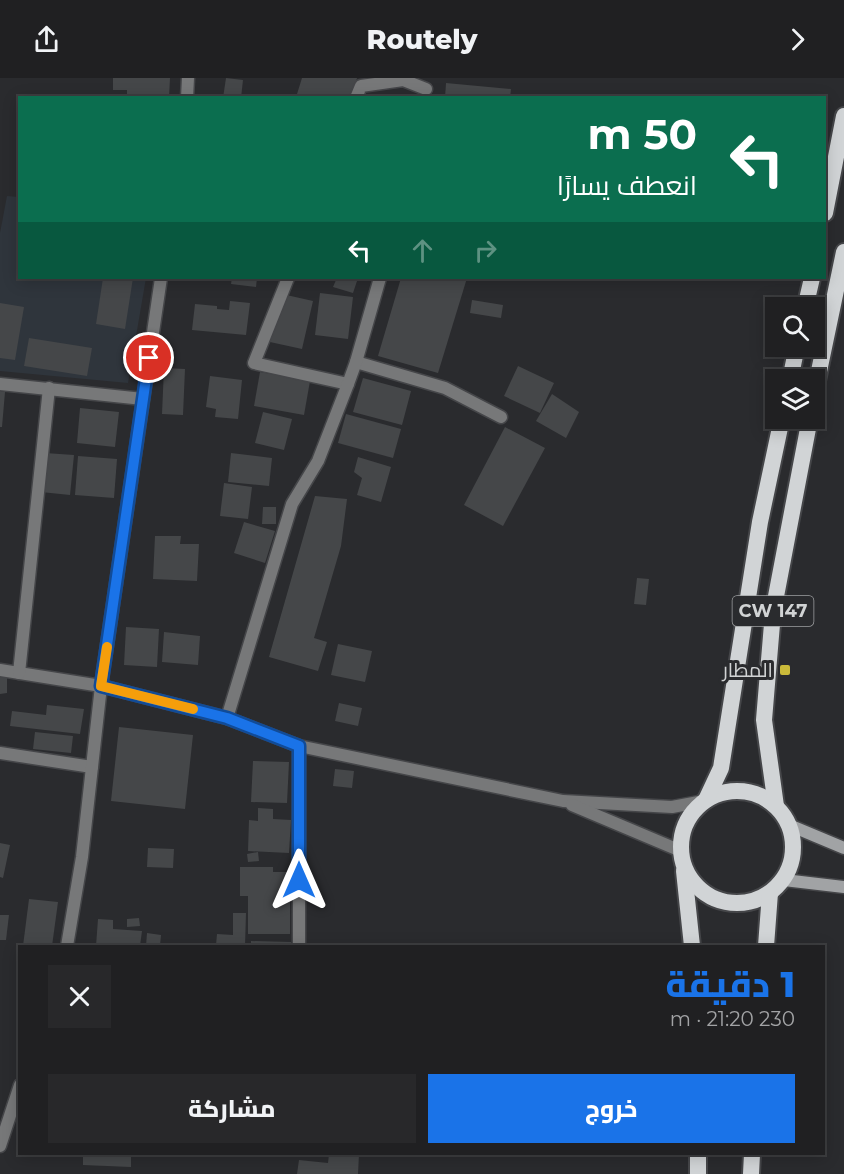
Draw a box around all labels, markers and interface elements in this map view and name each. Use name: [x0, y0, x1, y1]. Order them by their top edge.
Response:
icon: share: [30, 23, 63, 56]
text: Routely: [367, 23, 477, 56]
icon: forward: [781, 23, 814, 56]
text: 50 m: [588, 108, 697, 160]
icon: left: [718, 120, 796, 198]
text: انعطف يسارًا: [557, 169, 697, 202]
icon: left: [343, 234, 376, 267]
icon: ahead: [406, 234, 439, 267]
icon: right: [469, 234, 502, 267]
map controls: [765, 297, 825, 429]
button: search: [765, 297, 825, 357]
pin: [123, 332, 174, 383]
icon: arrive: [132, 341, 165, 374]
button: layers: [765, 369, 825, 429]
road number: CW 147: [732, 596, 814, 626]
place label: المطار: [721, 658, 773, 682]
marker: المطار: [778, 663, 792, 677]
position arrow: [267, 848, 331, 912]
text: 1 دقيقة: [665, 962, 795, 1006]
button: close: [48, 965, 111, 1028]
text: 230 m · 21:20: [670, 1007, 795, 1031]
button: مشاركة: [48, 1074, 416, 1143]
button: خروج: [428, 1074, 795, 1143]

